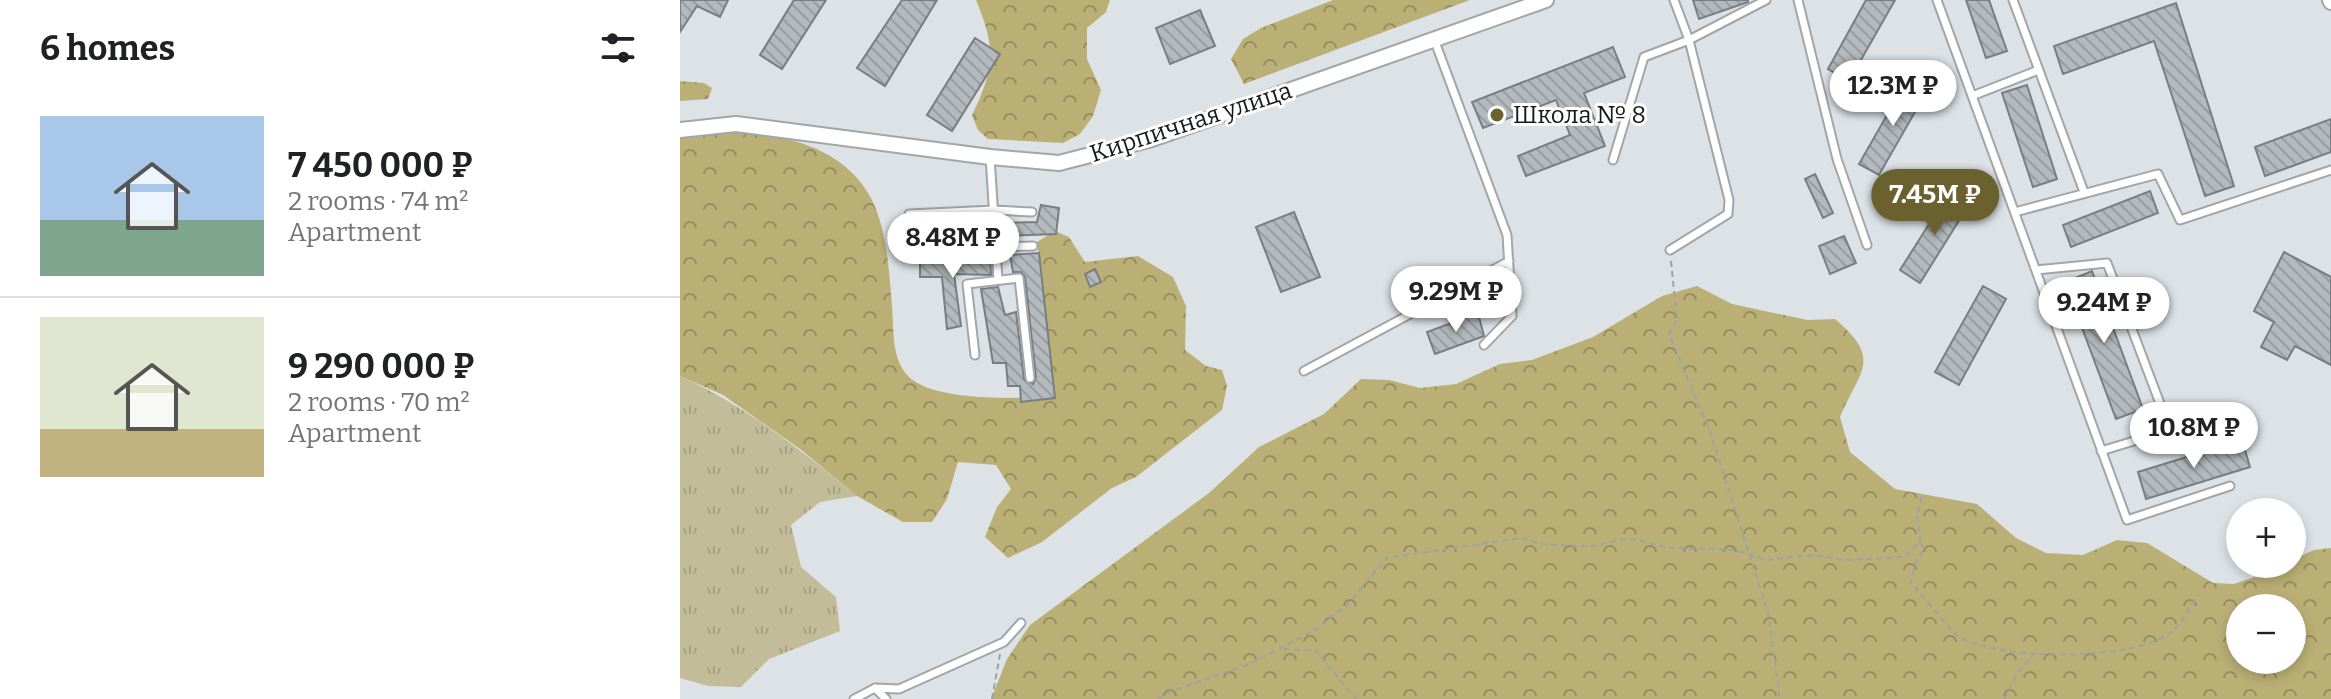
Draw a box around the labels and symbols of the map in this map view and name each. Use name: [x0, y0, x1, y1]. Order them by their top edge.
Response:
pin: 12.3M ₽: [1819, 60, 1967, 128]
street label: Кирпичная улица: [1087, 76, 1295, 168]
place label: Школа № 8: [1513, 101, 1646, 129]
marker: Школа № 8: [1488, 106, 1506, 124]
pin: 7.45M ₽: [1861, 169, 2009, 237]
pin: 8.48M ₽: [879, 212, 1027, 280]
pin: 9.29M ₽: [1382, 266, 1530, 334]
pin: 9.24M ₽: [2030, 277, 2178, 345]
pin: 10.8M ₽: [2120, 402, 2268, 470]

